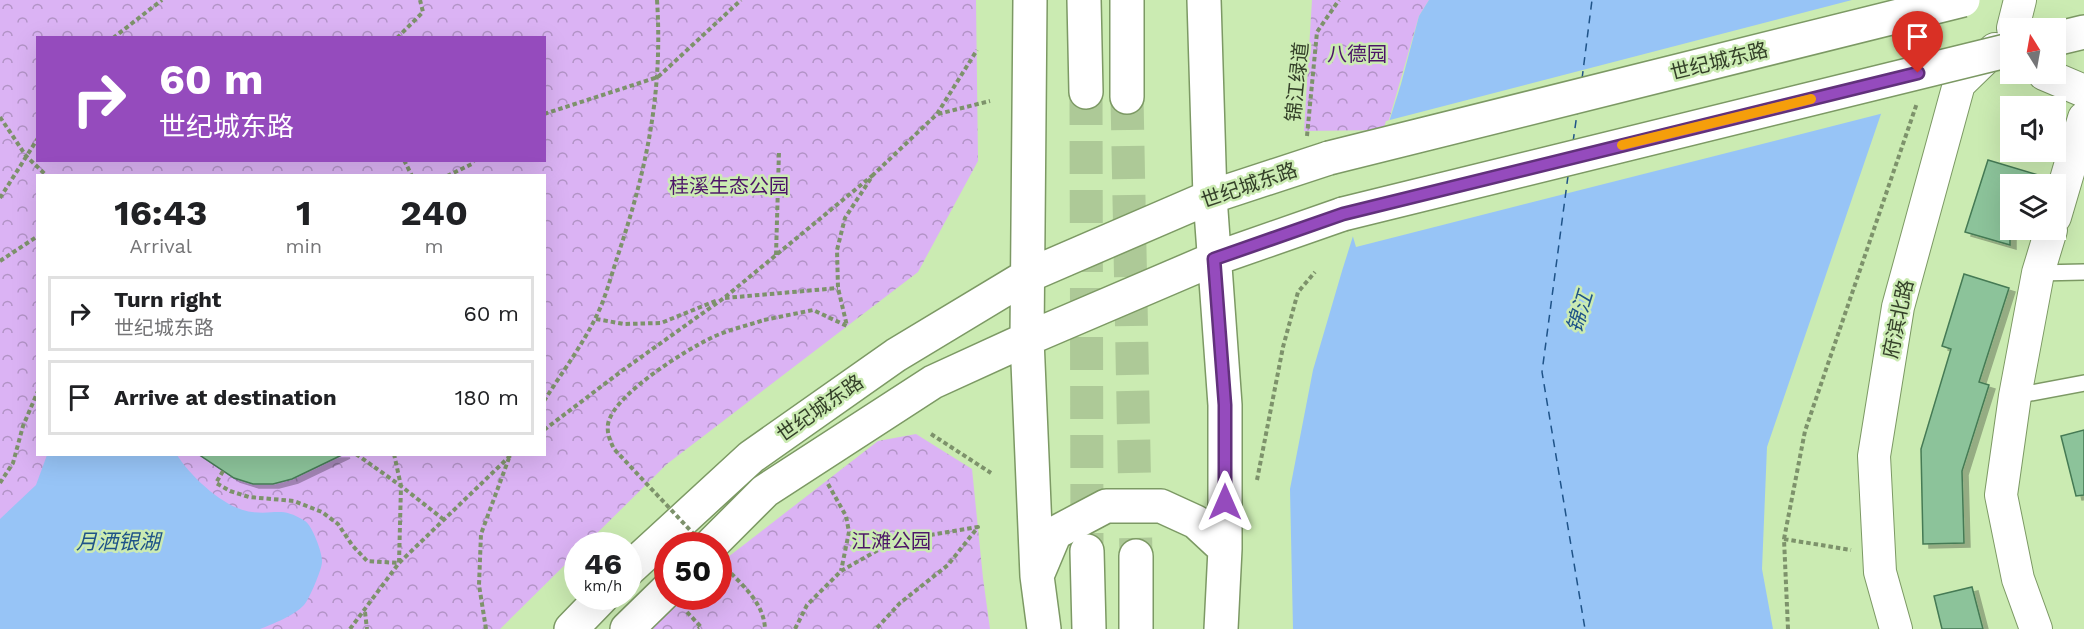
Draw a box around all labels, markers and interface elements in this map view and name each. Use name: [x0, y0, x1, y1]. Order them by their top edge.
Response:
pin: [1892, 11, 1943, 73]
north arrow: [2000, 18, 2066, 84]
map controls: [2000, 18, 2066, 240]
icon: arrive: [1901, 20, 1934, 53]
street label: 世纪城东路: [1668, 37, 1770, 85]
street label: 锦江绿道: [1281, 41, 1313, 123]
park label: 八德园: [1327, 42, 1387, 66]
text: 60 m: [159, 55, 263, 104]
icon: right: [60, 60, 138, 138]
button: sound: [2000, 96, 2066, 162]
text: 世纪城东路: [159, 111, 294, 143]
street label: 世纪城东路: [1198, 157, 1300, 213]
park label: 桂溪生态公园: [669, 174, 789, 198]
button: layers: [2000, 174, 2066, 240]
text: 16:43: [114, 192, 207, 234]
text: 1: [296, 192, 312, 234]
text: 240: [400, 192, 468, 234]
text: Arrival: [130, 234, 192, 258]
text: min: [285, 234, 322, 258]
text: m: [425, 234, 444, 258]
street label: 府滨北路: [1878, 277, 1918, 361]
water label: 锦江: [1561, 286, 1598, 336]
text: Turn right: [114, 287, 221, 312]
icon: right: [63, 297, 96, 330]
text: 60 m: [463, 301, 519, 326]
text: 世纪城东路: [114, 316, 214, 340]
street label: 世纪城东路: [772, 369, 868, 447]
icon: arrive: [63, 381, 96, 414]
text: Arrive at destination: [114, 385, 337, 410]
text: 180 m: [455, 385, 519, 410]
position arrow: [1193, 470, 1257, 534]
water label: 月洒银湖: [76, 529, 163, 554]
park label: 江滩公园: [851, 529, 931, 553]
speed limit sign: 50: [654, 532, 732, 610]
text: 46: [584, 546, 622, 581]
text: km/h: [584, 577, 622, 595]

